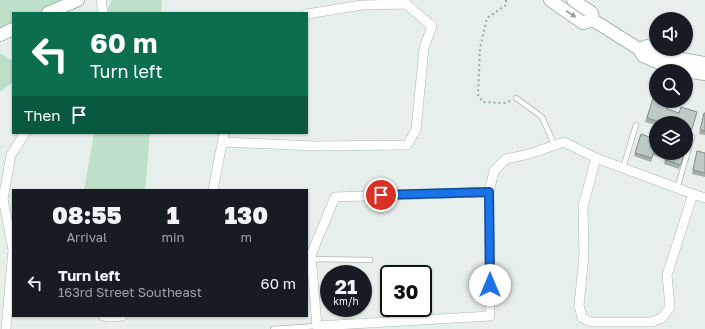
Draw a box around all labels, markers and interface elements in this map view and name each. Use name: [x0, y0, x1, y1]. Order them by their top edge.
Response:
one-way arrow: [566, 10, 576, 18]
map controls: [649, 12, 693, 160]
button: sound: [649, 12, 693, 56]
text: 60 m: [90, 26, 157, 59]
icon: left: [24, 28, 76, 80]
text: Turn left: [90, 60, 163, 82]
button: search: [649, 64, 693, 108]
icon: arrive: [68, 104, 90, 126]
text: Then: [24, 106, 60, 124]
button: layers: [649, 116, 693, 160]
pin: [364, 178, 398, 212]
icon: arrive: [370, 184, 392, 206]
text: 08:55: [52, 200, 122, 229]
text: 1: [167, 200, 179, 229]
text: 130: [224, 200, 268, 229]
text: Arrival: [66, 229, 107, 245]
text: min: [162, 229, 185, 245]
text: m: [241, 229, 252, 245]
position arrow: [469, 264, 511, 306]
speed limit sign: 30: [380, 265, 432, 317]
text: Turn left: [58, 266, 120, 284]
icon: left: [24, 272, 46, 294]
text: 60 m: [261, 274, 296, 292]
text: 21: [335, 274, 357, 298]
text: 163rd Street Southeast: [58, 284, 202, 300]
text: km/h: [333, 295, 359, 307]

